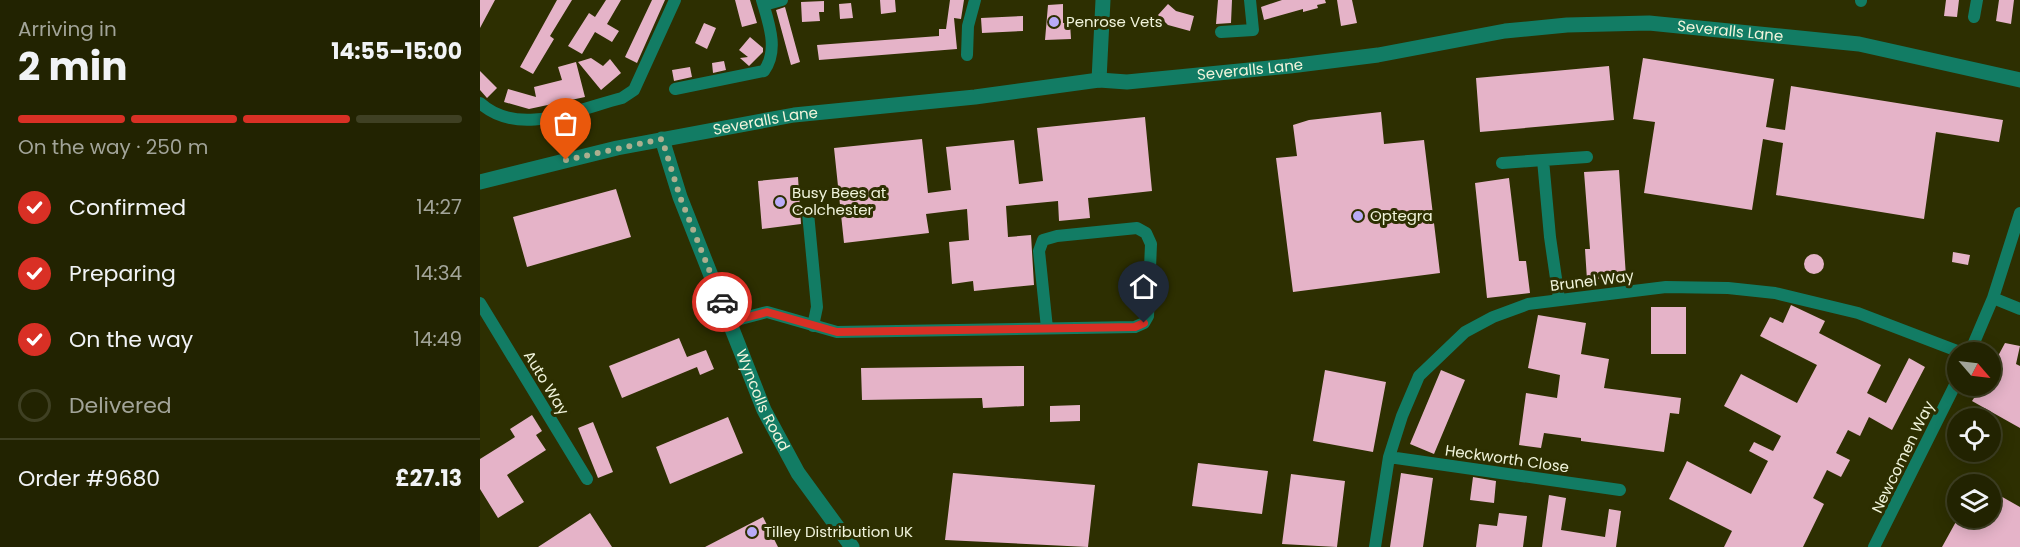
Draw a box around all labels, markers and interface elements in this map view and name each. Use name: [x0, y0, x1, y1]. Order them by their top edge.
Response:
place label: Penrose Vets: [1066, 11, 1163, 32]
text: Arriving in: [18, 15, 117, 43]
marker: Penrose Vets: [1047, 15, 1061, 29]
street label: Severalls Lane: [1676, 15, 1784, 46]
text: 14:55–15:00: [331, 36, 462, 67]
text: 2 min: [18, 39, 128, 94]
street label: Severalls Lane: [1196, 53, 1304, 85]
pin: [540, 98, 591, 160]
street label: Severalls Lane: [711, 102, 819, 140]
icon: bag: [549, 107, 582, 140]
text: On the way · 250 m: [18, 133, 208, 161]
place label: Busy Bees at Colchester: [792, 182, 886, 220]
icon: check: [18, 191, 51, 224]
text: Confirmed: [69, 192, 186, 223]
text: 14:27: [416, 193, 462, 221]
marker: Busy Bees at Colchester: [773, 195, 787, 209]
place label: Optegra: [1370, 205, 1433, 226]
marker: Optegra: [1351, 209, 1365, 223]
icon: check: [18, 257, 51, 290]
text: Preparing: [69, 258, 176, 289]
text: 14:34: [414, 259, 462, 287]
pin: [1118, 261, 1169, 323]
street label: Brunel Way: [1549, 265, 1636, 296]
icon: home: [1127, 270, 1160, 303]
courier: [692, 272, 752, 332]
icon: car: [706, 286, 739, 319]
icon: check: [18, 323, 51, 356]
text: On the way: [69, 324, 193, 355]
text: 14:49: [414, 325, 462, 353]
north arrow: [1947, 342, 2001, 396]
map controls: [1947, 342, 2001, 528]
street label: Auto Way: [519, 346, 574, 419]
street label: Wyncolls Road: [731, 346, 795, 454]
text: Delivered: [69, 390, 172, 421]
street label: Newcomen Way: [1866, 397, 1939, 516]
button: locate: [1947, 408, 2001, 462]
street label: Heckworth Close: [1444, 439, 1570, 478]
text: Order #9680: [18, 463, 160, 494]
text: £27.13: [395, 463, 462, 494]
button: layers: [1947, 474, 2001, 528]
place label: Tilley Distribution UK: [764, 521, 913, 542]
marker: Tilley Distribution UK: [745, 525, 759, 539]

